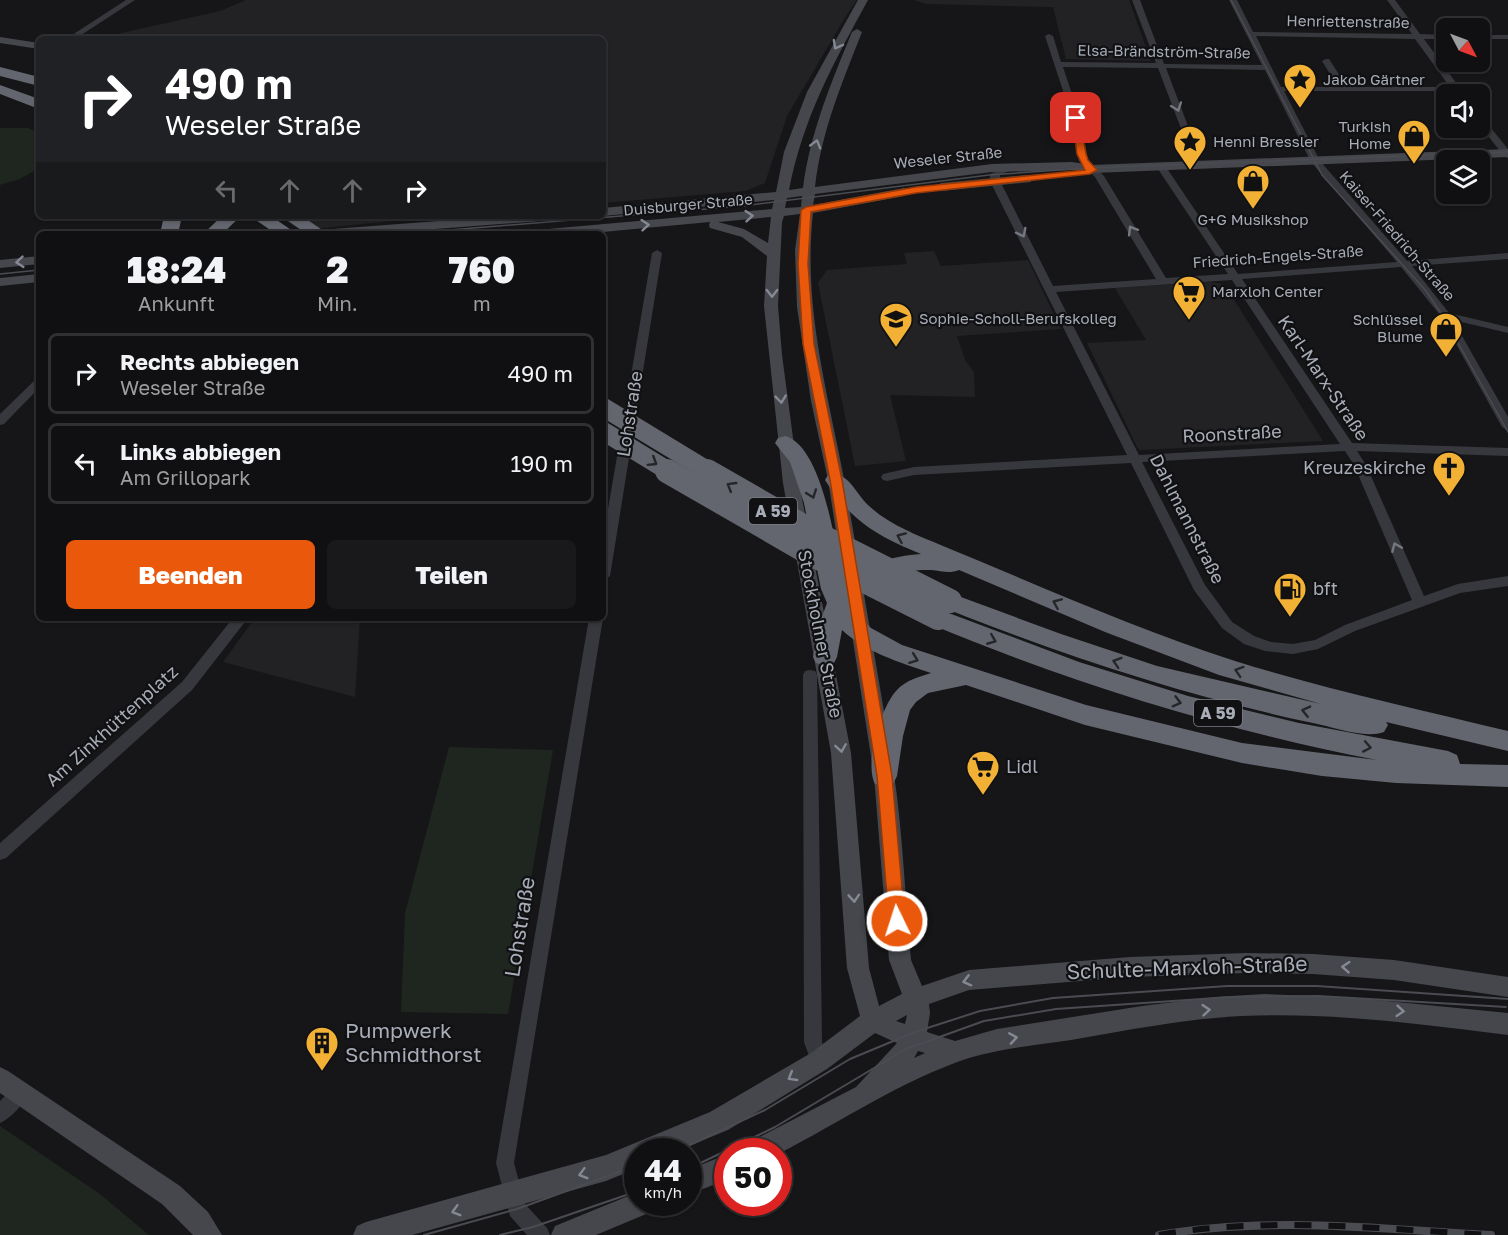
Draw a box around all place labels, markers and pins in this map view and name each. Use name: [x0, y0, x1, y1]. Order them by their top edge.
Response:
place icon: Jakob Gärtner: [1282, 62, 1318, 109]
place label: Jakob Gärtner: [1323, 70, 1425, 88]
pin: [1050, 92, 1101, 143]
place label: Turkish Home: [1338, 117, 1391, 152]
shop icon: Turkish Home: [1396, 118, 1432, 165]
place icon: Henni Bressler: [1172, 124, 1208, 171]
place label: Henni Bressler: [1213, 132, 1319, 150]
shop icon: G+G Musikshop: [1235, 163, 1271, 210]
place label: G+G Musikshop: [1198, 210, 1308, 228]
supermarket icon: Marxloh Center: [1171, 274, 1207, 321]
place label: Marxloh Center: [1212, 282, 1323, 300]
school or university icon: Sophie-Scholl-Berufskolleg: [878, 301, 914, 348]
place label: Sophie-Scholl-Berufskolleg: [919, 309, 1117, 327]
place label: Schlüssel Blume: [1353, 310, 1423, 345]
shop icon: Schlüssel Blume: [1428, 311, 1464, 358]
church icon: Kreuzeskirche: [1431, 450, 1467, 497]
place label: Kreuzeskirche: [1303, 456, 1426, 478]
fuel station icon: bft: [1272, 571, 1308, 618]
place label: bft: [1313, 577, 1338, 599]
supermarket icon: Lidl: [965, 749, 1001, 796]
place label: Lidl: [1006, 755, 1038, 777]
place label: Pumpwerk Schmidthorst: [345, 1017, 482, 1067]
building icon: Pumpwerk Schmidthorst: [304, 1025, 340, 1072]

